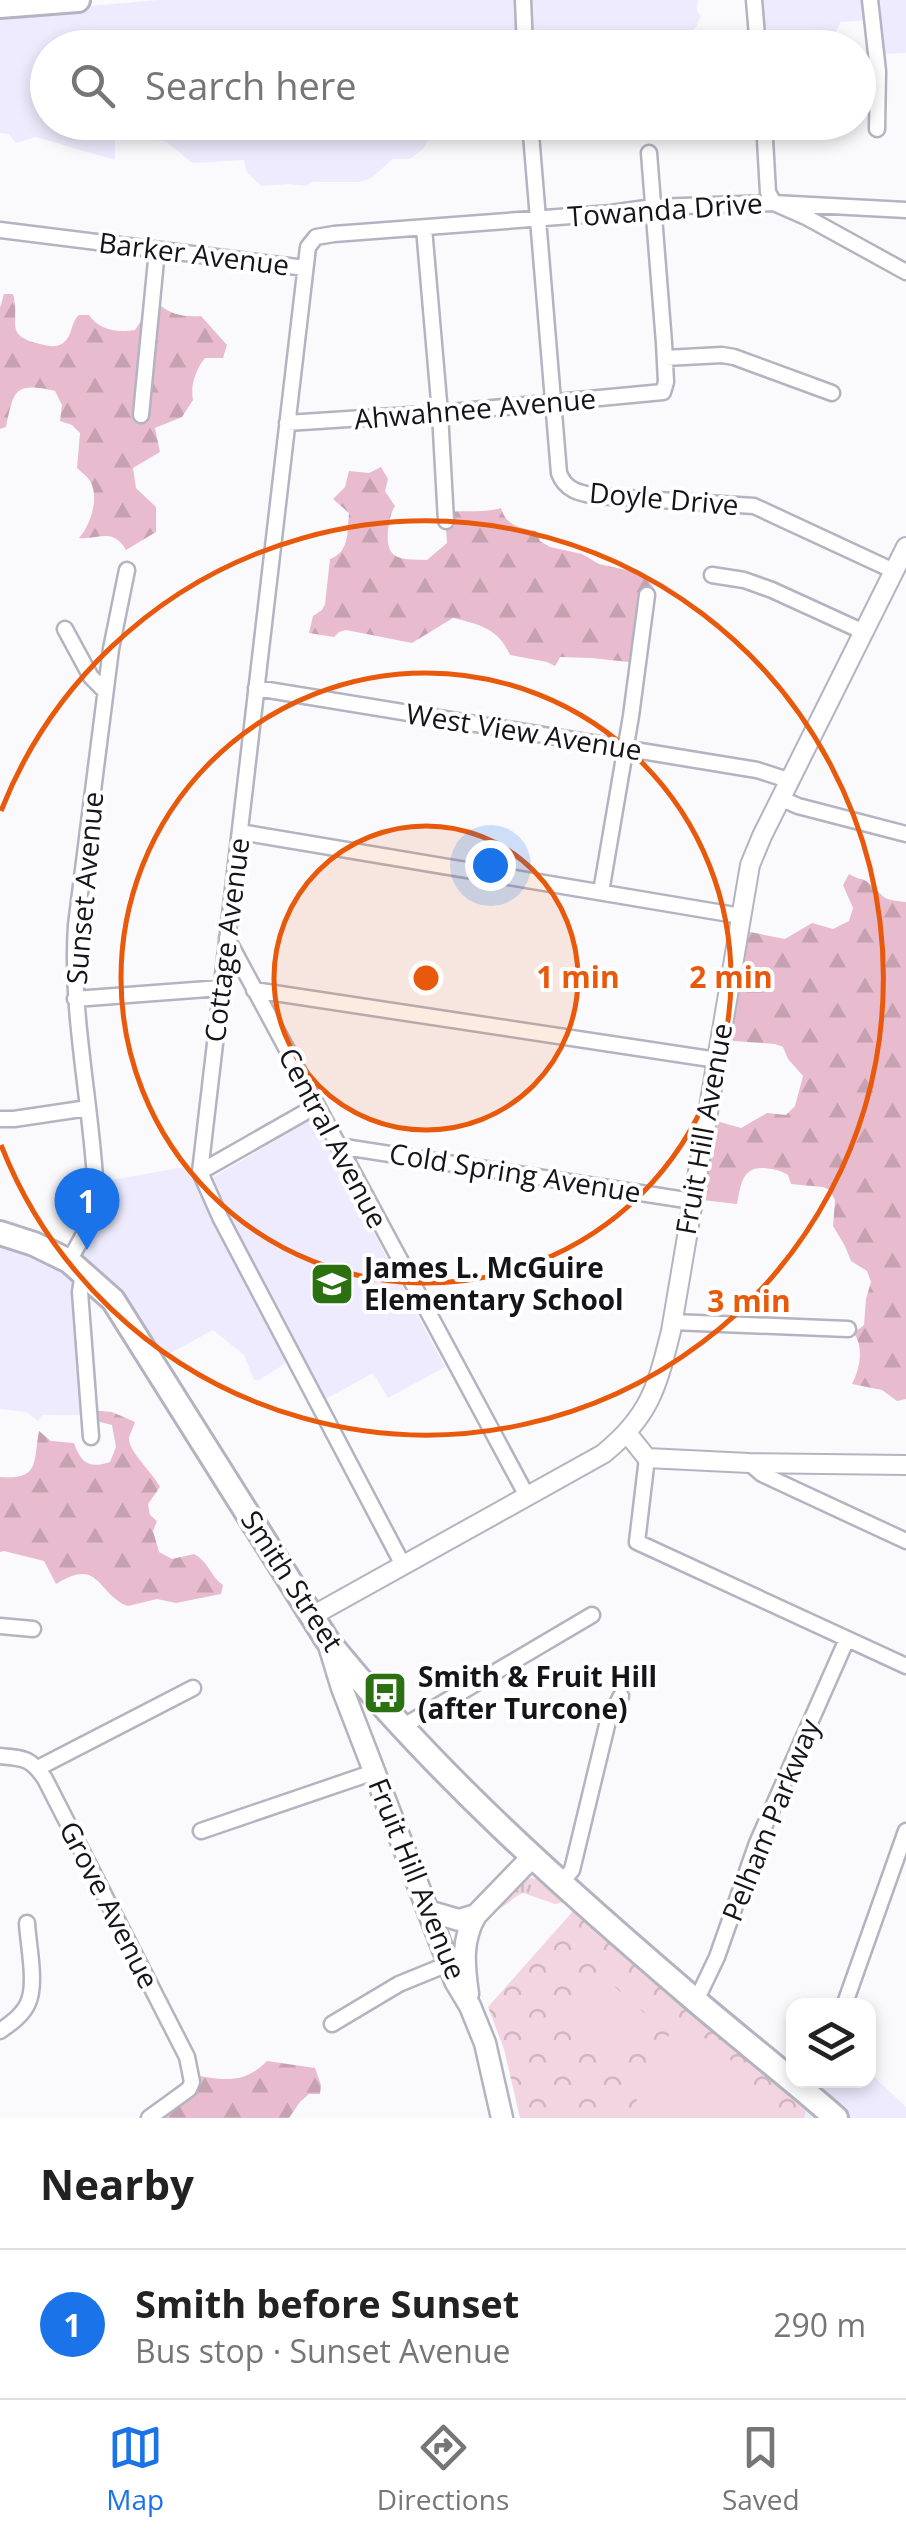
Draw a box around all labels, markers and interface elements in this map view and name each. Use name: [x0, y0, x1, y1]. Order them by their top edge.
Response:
search box: [30, 30, 876, 140]
icon: search: [65, 58, 120, 113]
text: Search here: [145, 59, 357, 111]
street label: Towanda Drive: [566, 183, 764, 235]
street label: Barker Avenue: [97, 222, 292, 284]
street label: Ahwahnee Avenue: [352, 379, 597, 438]
street label: Doyle Drive: [588, 473, 740, 523]
street label: West View Avenue: [404, 694, 645, 768]
street label: Sunset Avenue: [57, 790, 111, 986]
street label: Cottage Avenue: [195, 835, 257, 1044]
your location: [465, 840, 516, 891]
text: 1 min: [536, 956, 620, 997]
text: 2 min: [689, 956, 773, 997]
centre of rings: [408, 960, 444, 996]
street label: Fruit Hill Avenue: [666, 1020, 740, 1238]
street label: Central Avenue: [270, 1041, 397, 1234]
street label: Cold Spring Avenue: [387, 1133, 644, 1211]
pin: 1: [54, 1168, 120, 1250]
place label: James L. McGuire Elementary School: [361, 1248, 624, 1318]
school or university icon: James L. McGuire Elementary School: [309, 1261, 355, 1307]
text: 3 min: [707, 1280, 791, 1321]
street label: Smith Street: [233, 1503, 353, 1658]
place label: Smith & Fruit Hill (after Turcone): [418, 1657, 657, 1727]
bus stop icon: Smith & Fruit Hill (after Turcone): [362, 1670, 408, 1716]
street label: Pelham Parkway: [712, 1712, 828, 1927]
street label: Fruit Hill Avenue: [360, 1772, 476, 1985]
street label: Grove Avenue: [51, 1814, 168, 1995]
map controls: [786, 1998, 876, 2088]
button: layers: [786, 1998, 876, 2088]
text: Nearby: [40, 2155, 194, 2212]
text: Smith before Sunset: [135, 2277, 519, 2329]
text: 1: [63, 2303, 82, 2346]
text: 290 m: [773, 2303, 866, 2346]
text: Bus stop · Sunset Avenue: [135, 2329, 511, 2372]
tab: Map: [106, 2420, 164, 2518]
tab: Directions: [377, 2420, 509, 2518]
tab: Saved: [722, 2420, 800, 2518]

